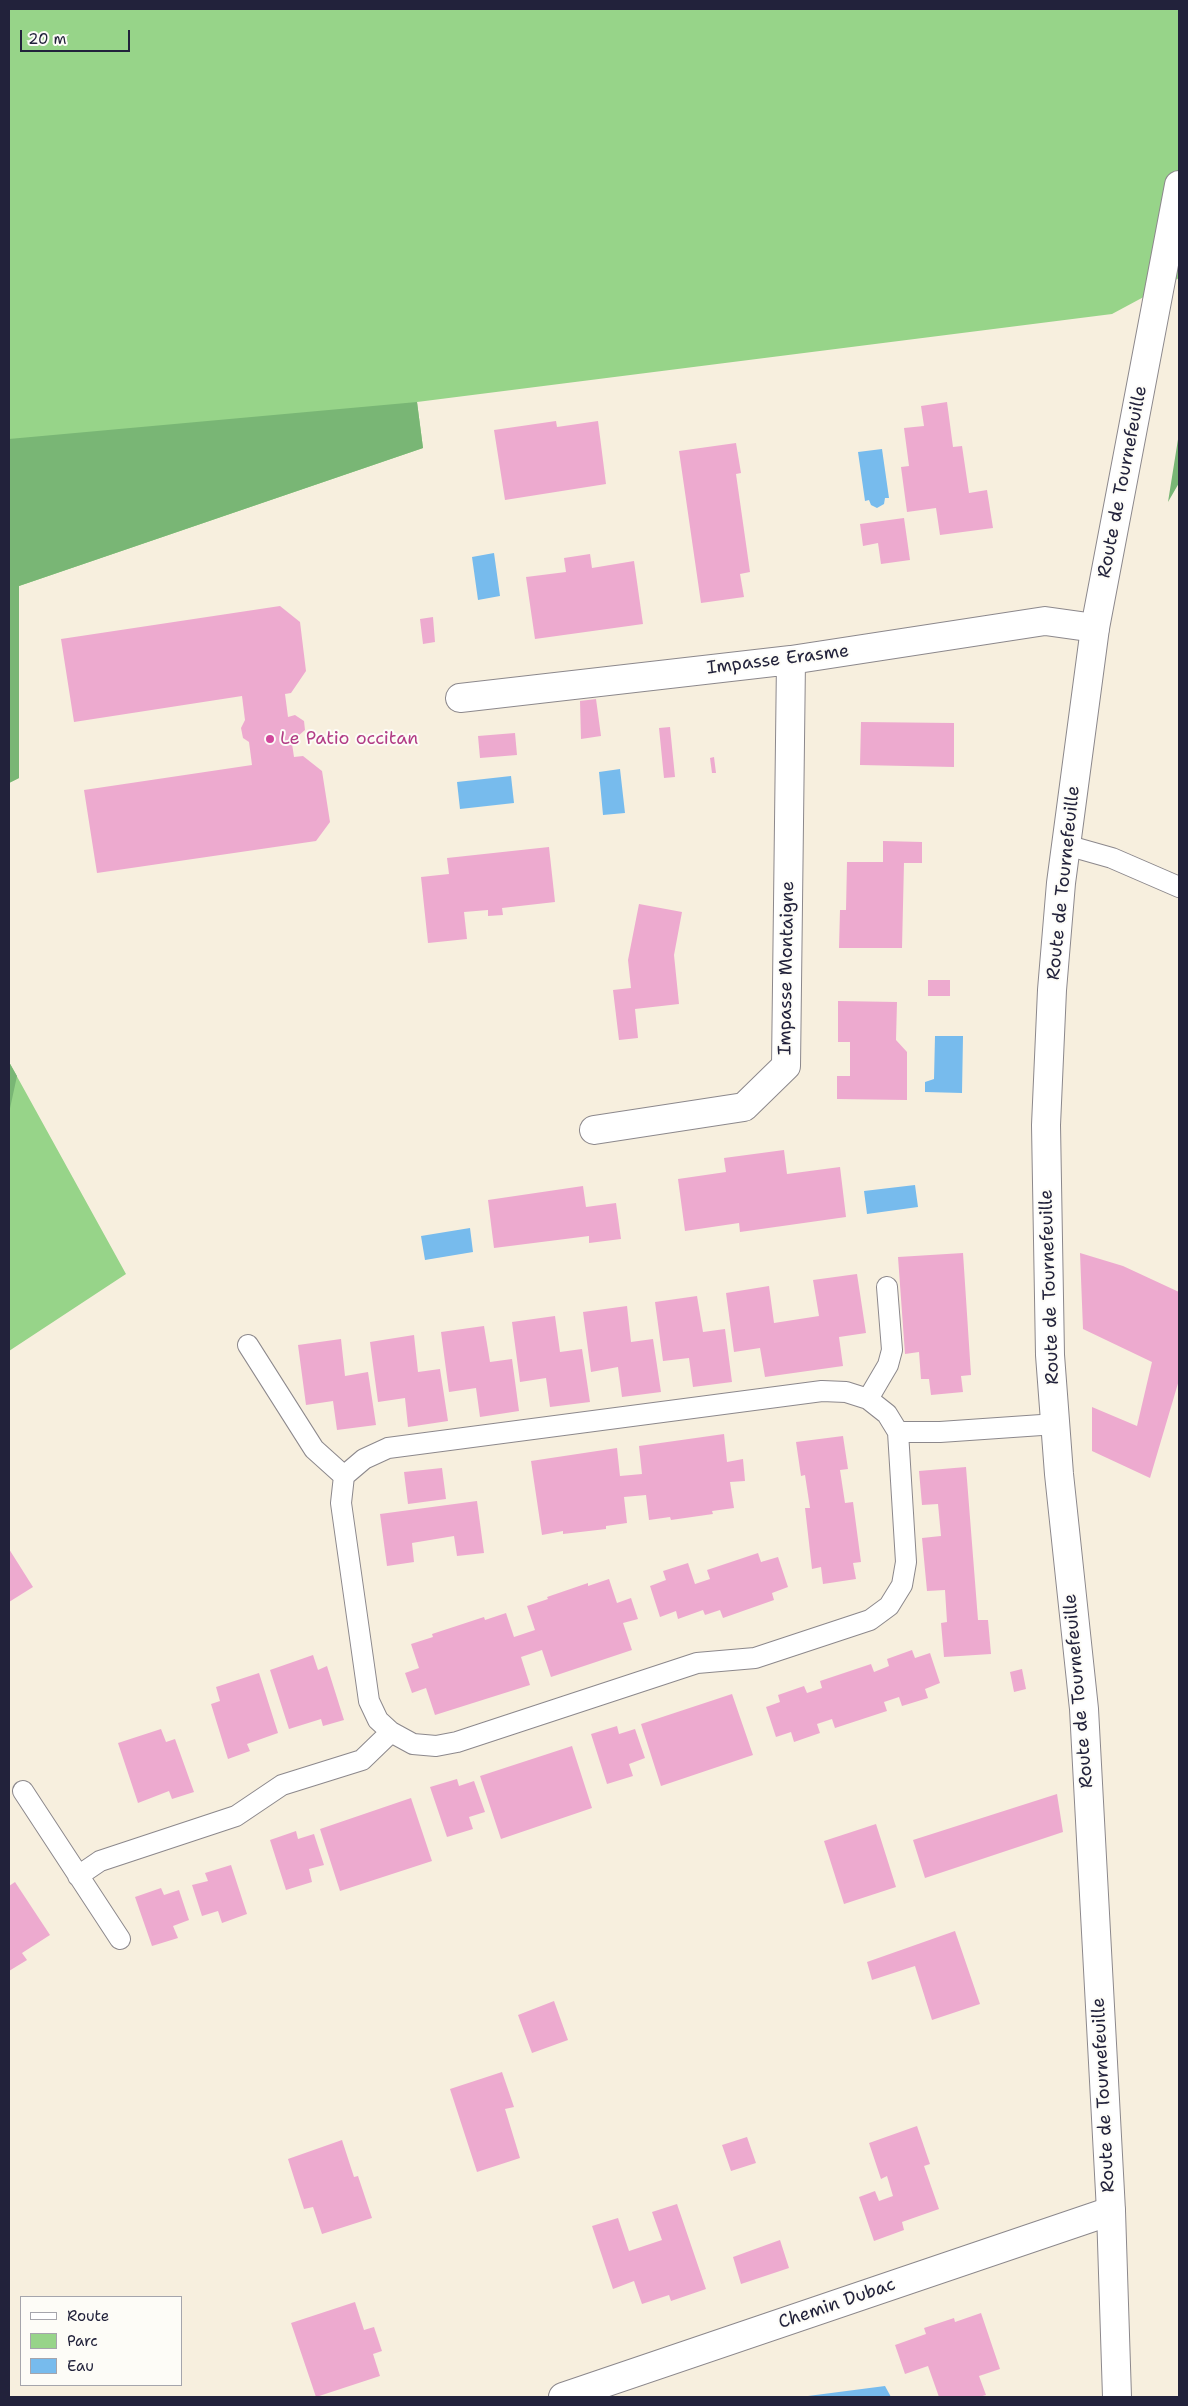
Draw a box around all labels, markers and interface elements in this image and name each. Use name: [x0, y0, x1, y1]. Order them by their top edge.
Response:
scale bar: [22, 20, 132, 52]
text: 20 m: [28, 29, 67, 49]
street label: Route de Tournefeuille: [1094, 384, 1152, 580]
street label: Impasse Erasme: [706, 641, 850, 679]
place label: Le Patio occitan: [280, 728, 418, 750]
marker: Le Patio occitan: [264, 733, 276, 745]
street label: Route de Tournefeuille: [1043, 785, 1085, 981]
street label: Impasse Montaigne: [775, 881, 799, 1055]
street label: Route de Tournefeuille: [1036, 1189, 1064, 1385]
street label: Route de Tournefeuille: [1060, 1593, 1098, 1789]
street label: Route de Tournefeuille: [1088, 1997, 1120, 2193]
street label: Chemin Dubac: [776, 2274, 898, 2334]
legend: [20, 2296, 182, 2386]
text: Route: [67, 2306, 109, 2326]
text: Parc: [67, 2331, 98, 2351]
text: Eau: [67, 2356, 94, 2376]

